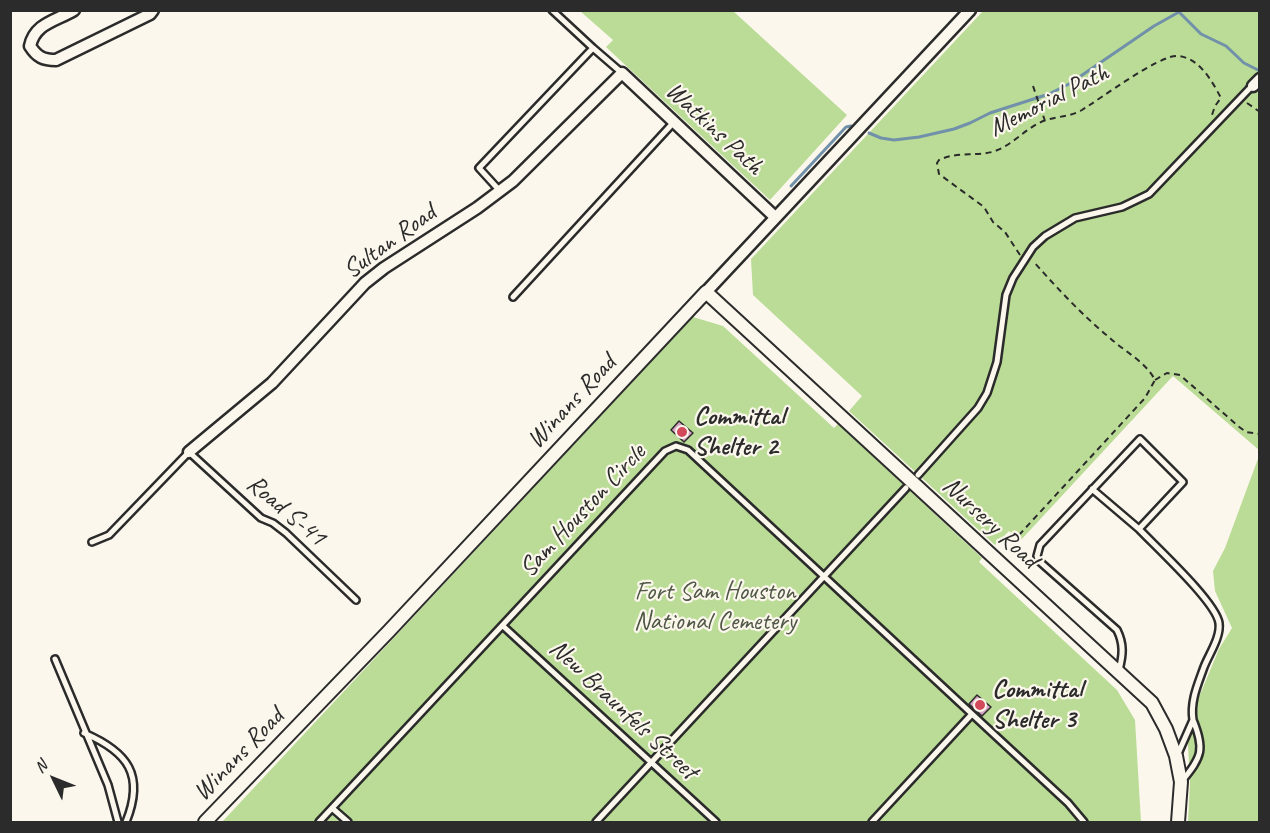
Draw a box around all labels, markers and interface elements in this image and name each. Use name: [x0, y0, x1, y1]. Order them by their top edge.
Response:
street label: Memorial Path: [984, 58, 1114, 144]
street label: Watkins Path: [658, 76, 770, 182]
street label: Sultan Road: [338, 198, 442, 286]
street label: Winans Road: [521, 349, 623, 455]
place label: Committal Shelter 2: [694, 401, 784, 462]
marker: Committal Shelter 2: [675, 425, 689, 439]
street label: Sam Houston Circle: [513, 438, 653, 584]
street label: Road S-41: [240, 469, 332, 553]
street label: Nursery Road: [936, 471, 1044, 575]
park label: Fort Sam Houston National Cemetery: [634, 576, 796, 638]
street label: New Braunfels Street: [542, 633, 704, 787]
place label: Committal Shelter 3: [992, 674, 1082, 736]
marker: Committal Shelter 3: [973, 698, 987, 712]
street label: Winans Road: [187, 702, 291, 808]
north arrow: [24, 749, 84, 809]
text: N: [30, 756, 52, 777]

